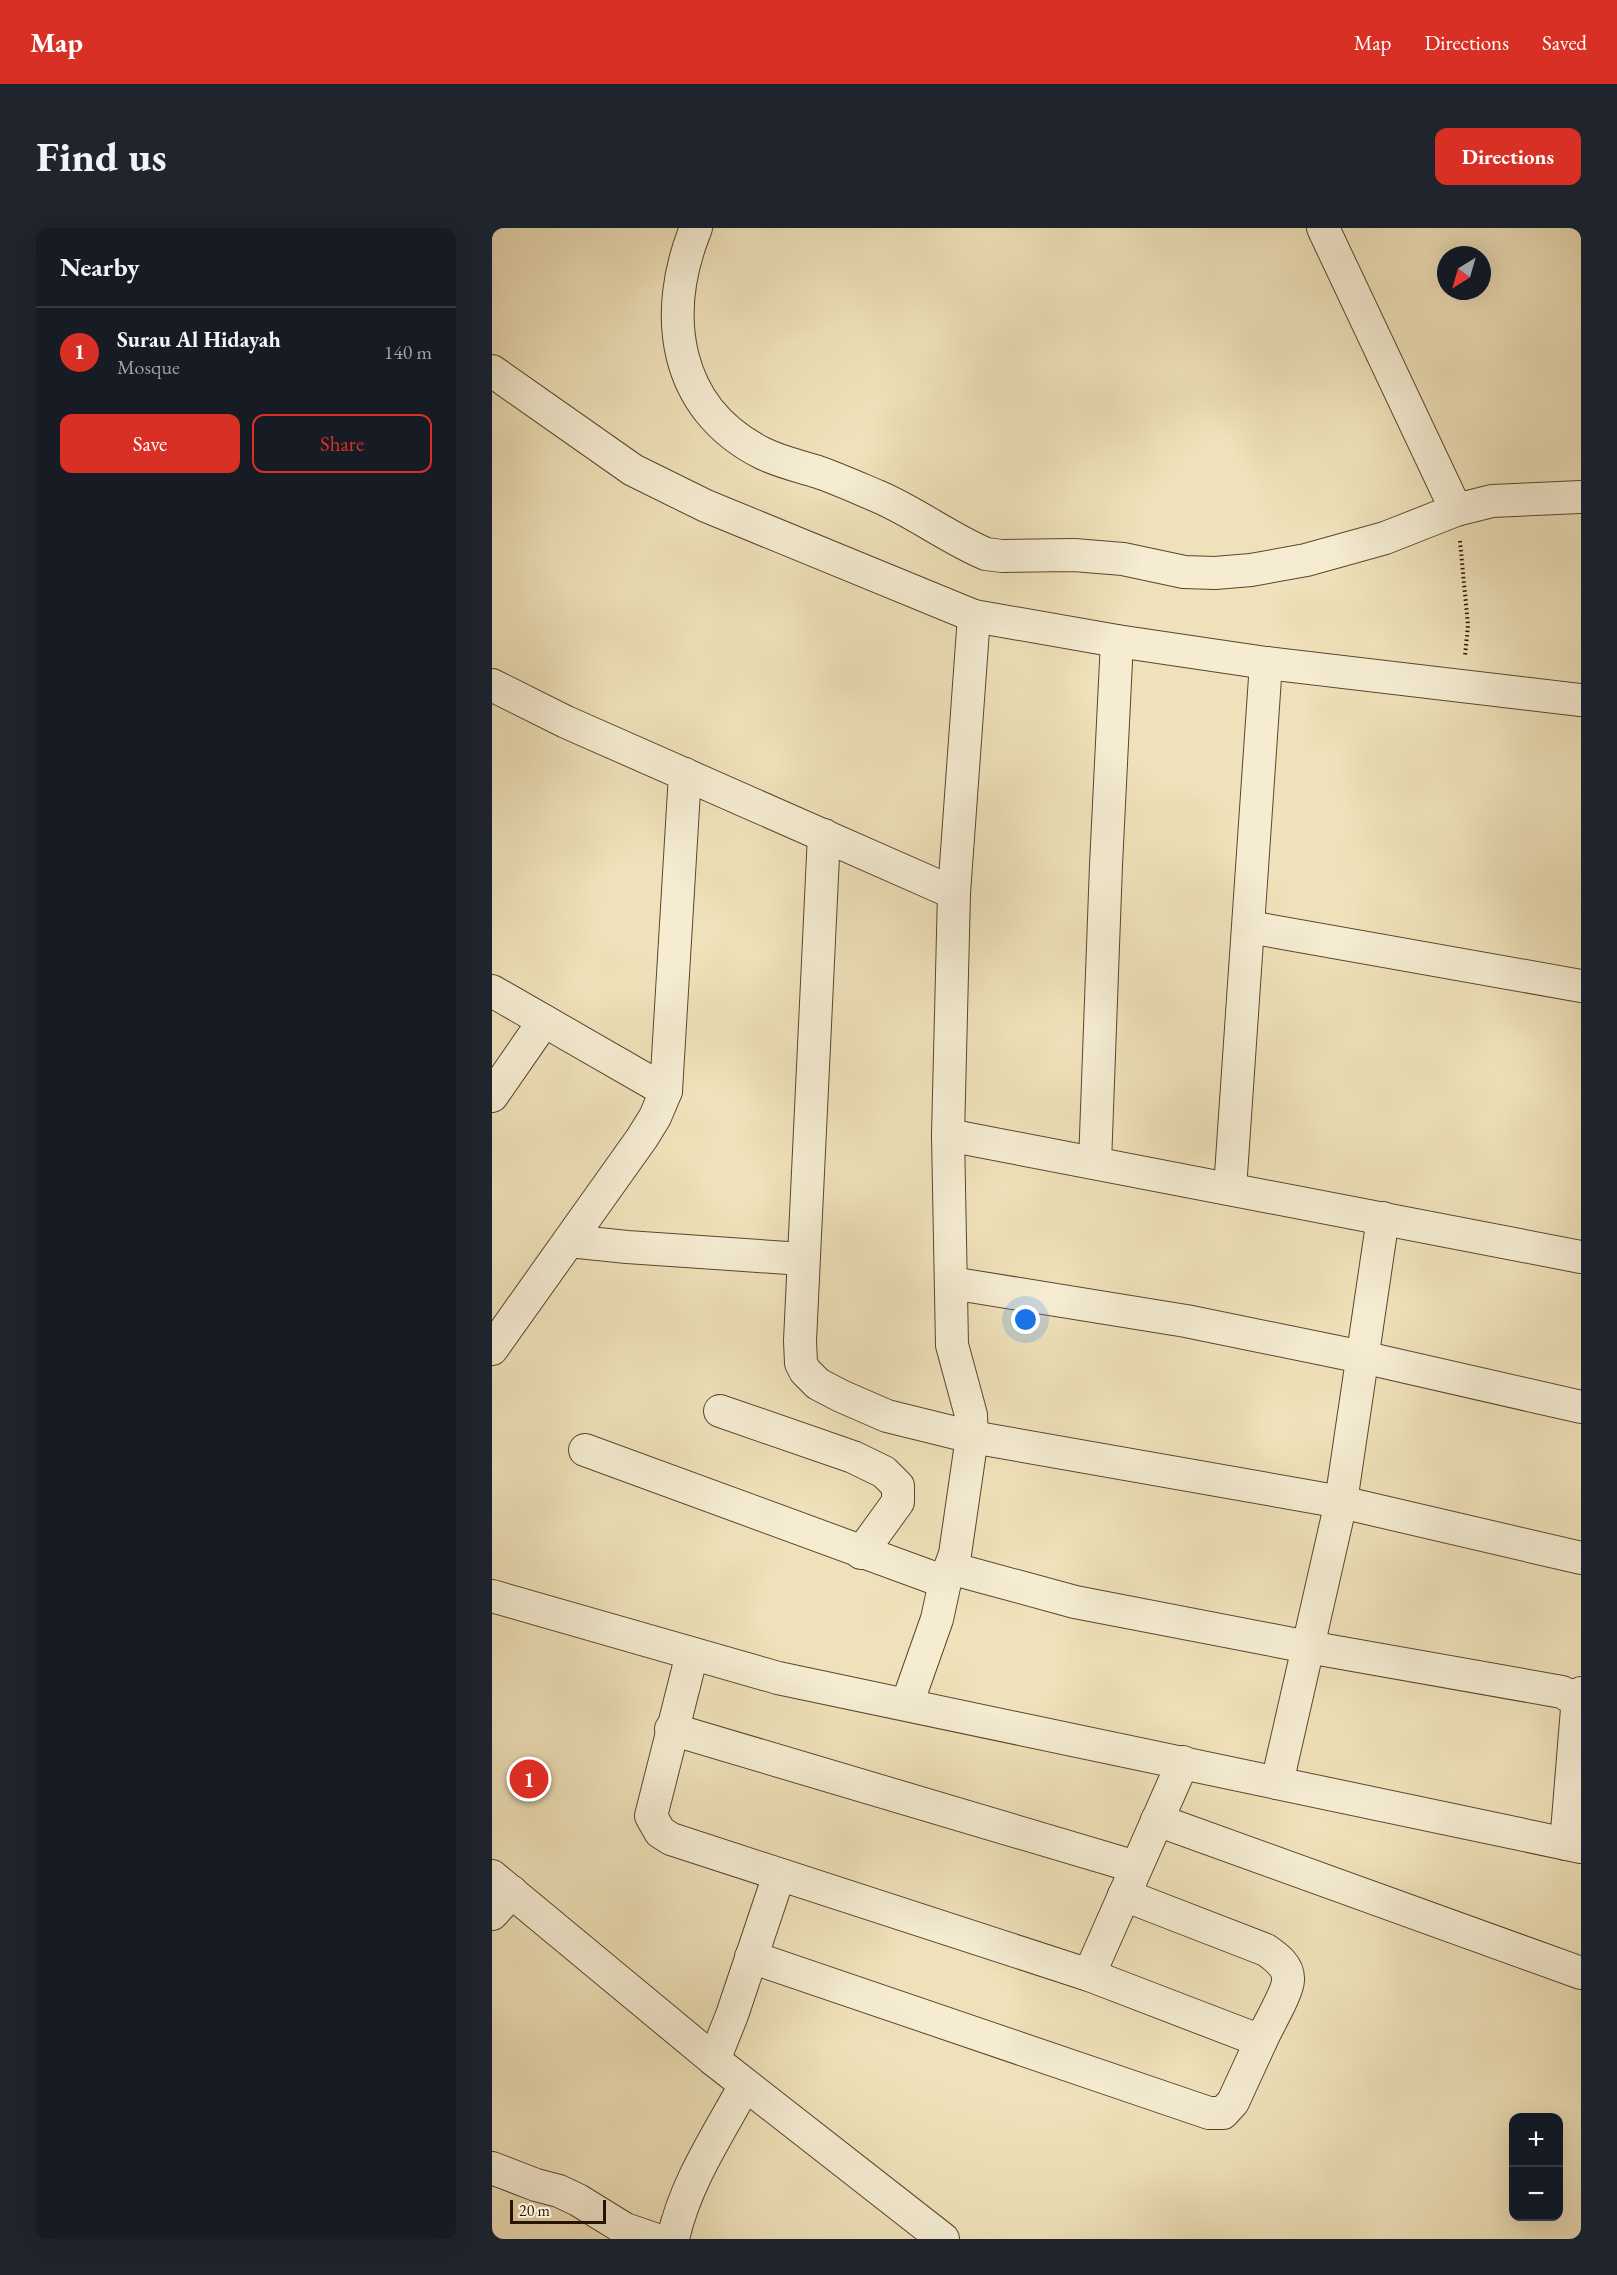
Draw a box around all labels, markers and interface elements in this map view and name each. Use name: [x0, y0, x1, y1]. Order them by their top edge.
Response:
text: Map: [30, 24, 83, 60]
text: Map: [1354, 29, 1391, 56]
text: Directions: [1424, 29, 1509, 56]
text: Saved: [1542, 29, 1587, 56]
button: Directions: [1435, 128, 1581, 185]
text: Find us: [36, 129, 167, 184]
north arrow: [1437, 246, 1491, 300]
text: Nearby: [60, 250, 140, 284]
text: Surau Al Hidayah: [117, 325, 281, 354]
text: 1: [74, 339, 85, 365]
text: 140 m: [384, 339, 432, 365]
text: Mosque: [117, 354, 180, 380]
button: Save: [60, 414, 240, 473]
button: Share: [252, 414, 432, 473]
your location: [1011, 1305, 1040, 1334]
pin: 1: [510, 1756, 549, 1802]
map controls: [1509, 2113, 1563, 2221]
button: +: [1509, 2113, 1563, 2167]
button: −: [1509, 2167, 1563, 2221]
scale bar: [510, 2197, 606, 2224]
text: 20 m: [519, 2200, 550, 2221]

